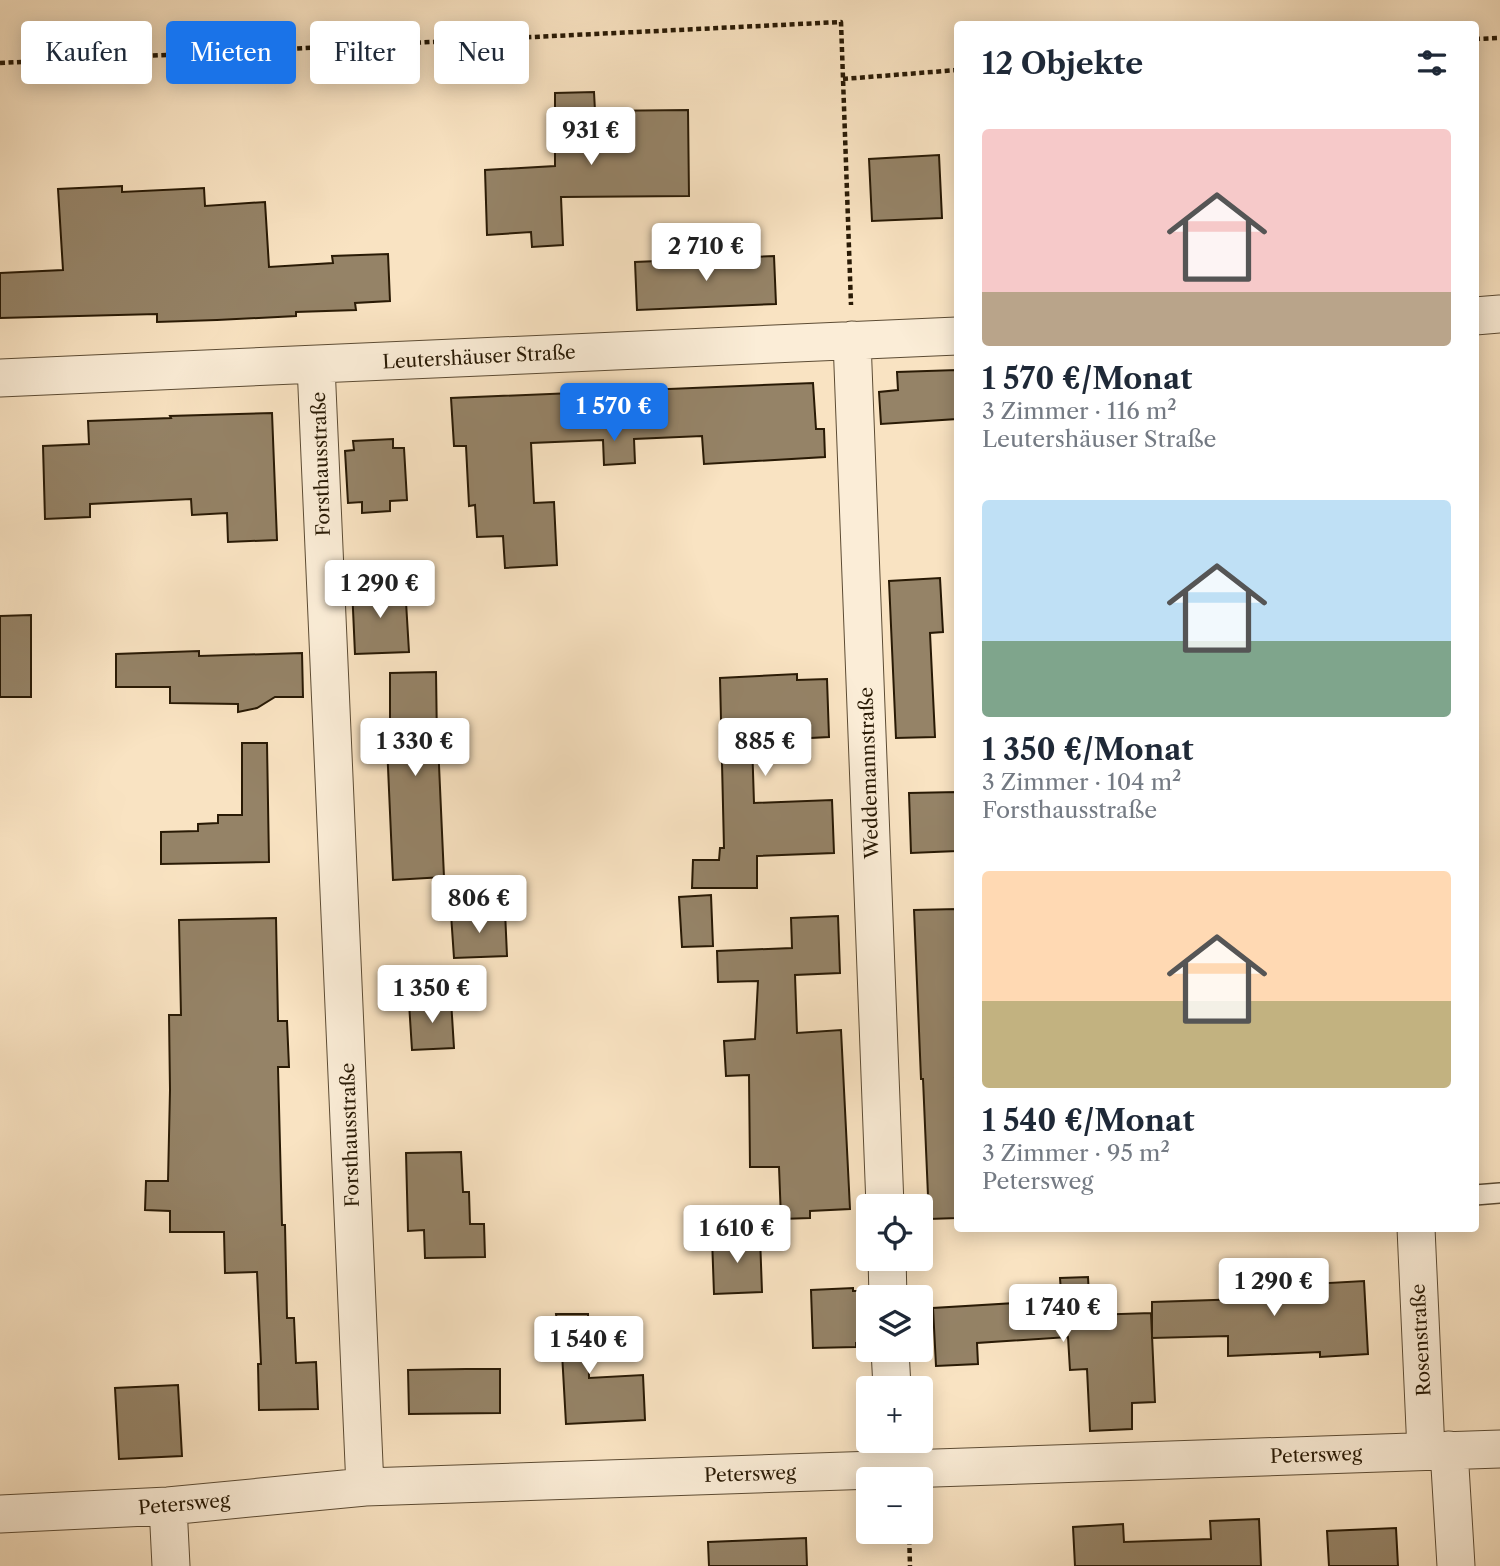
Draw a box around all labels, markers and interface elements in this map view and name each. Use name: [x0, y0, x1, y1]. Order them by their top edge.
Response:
chip: Kaufen: [21, 21, 152, 84]
chip: Mieten: [166, 21, 296, 84]
chip: Filter: [310, 21, 420, 84]
chip: Neu: [434, 21, 529, 84]
icon: filters: [1413, 44, 1451, 82]
text: 12 Objekte: [982, 45, 1143, 82]
pin: 931 €: [542, 108, 640, 167]
text: 931 €: [562, 116, 620, 144]
icon: home: [1154, 174, 1280, 300]
pin: 2 710 €: [641, 224, 771, 283]
text: 2 710 €: [668, 232, 744, 260]
street label: Leutershäuser Straße: [382, 340, 576, 374]
text: 1 570 €/Monat: [982, 360, 1192, 397]
pin: 1 570 €: [549, 384, 679, 443]
street label: Forsthausstraße: [307, 391, 335, 537]
text: 1 570 €: [576, 392, 652, 420]
text: 3 Zimmer · 116 m²: [982, 397, 1177, 425]
text: Leutershäuser Straße: [982, 425, 1216, 453]
icon: home: [1154, 545, 1280, 671]
pin: 1 290 €: [315, 560, 445, 620]
text: 1 290 €: [341, 569, 419, 597]
street label: Weddemannstraße: [855, 687, 884, 860]
pin: 1 330 €: [350, 718, 480, 778]
pin: 885 €: [716, 718, 814, 778]
text: 1 330 €: [376, 727, 454, 755]
text: 885 €: [734, 727, 796, 755]
text: 1 350 €/Monat: [982, 731, 1194, 768]
text: 3 Zimmer · 104 m²: [982, 768, 1182, 796]
text: Forsthausstraße: [982, 796, 1157, 824]
pin: 806 €: [430, 876, 528, 935]
text: 806 €: [448, 884, 510, 912]
icon: home: [1154, 916, 1280, 1042]
pin: 1 350 €: [367, 965, 497, 1025]
text: 1 350 €: [394, 974, 470, 1002]
street label: Forsthausstraße: [336, 1062, 364, 1208]
text: 1 540 €/Monat: [982, 1102, 1195, 1139]
text: 3 Zimmer · 95 m²: [982, 1139, 1170, 1167]
text: Petersweg: [982, 1167, 1093, 1195]
map controls: [856, 1194, 933, 1544]
button: locate: [856, 1194, 933, 1271]
pin: 1 610 €: [672, 1206, 802, 1265]
text: 1 610 €: [699, 1214, 775, 1242]
pin: 1 290 €: [1209, 1258, 1339, 1318]
text: 1 290 €: [1235, 1267, 1313, 1295]
street label: Rosenstraße: [1407, 1283, 1435, 1397]
pin: 1 740 €: [998, 1284, 1128, 1344]
button: layers: [856, 1285, 933, 1362]
text: 1 740 €: [1025, 1293, 1101, 1321]
pin: 1 540 €: [524, 1316, 654, 1376]
text: 1 540 €: [550, 1325, 628, 1353]
button: +: [856, 1376, 933, 1453]
street label: Petersweg: [1270, 1442, 1363, 1468]
street label: Petersweg: [704, 1461, 797, 1487]
button: −: [856, 1467, 933, 1544]
street label: Petersweg: [137, 1488, 232, 1519]

